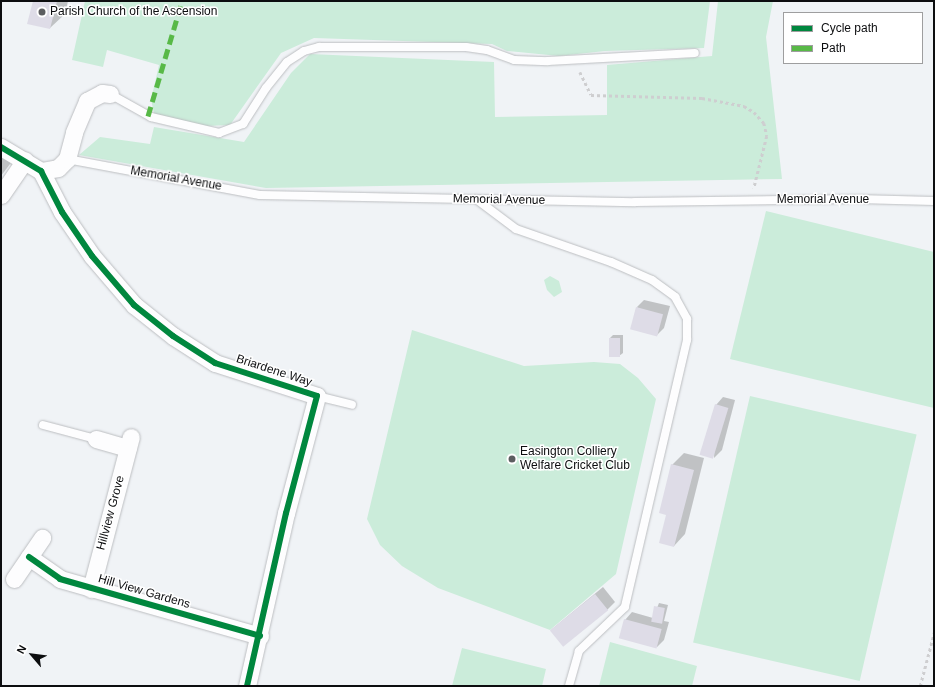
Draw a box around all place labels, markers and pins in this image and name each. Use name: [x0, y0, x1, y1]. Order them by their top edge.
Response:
place label: Parish Church of the Ascension: [50, 5, 218, 19]
marker: Parish Church of the Ascension: [37, 7, 47, 17]
place label: Easington Colliery Welfare Cricket Club: [520, 445, 630, 473]
marker: Easington Colliery Welfare Cricket Club: [507, 454, 517, 464]

